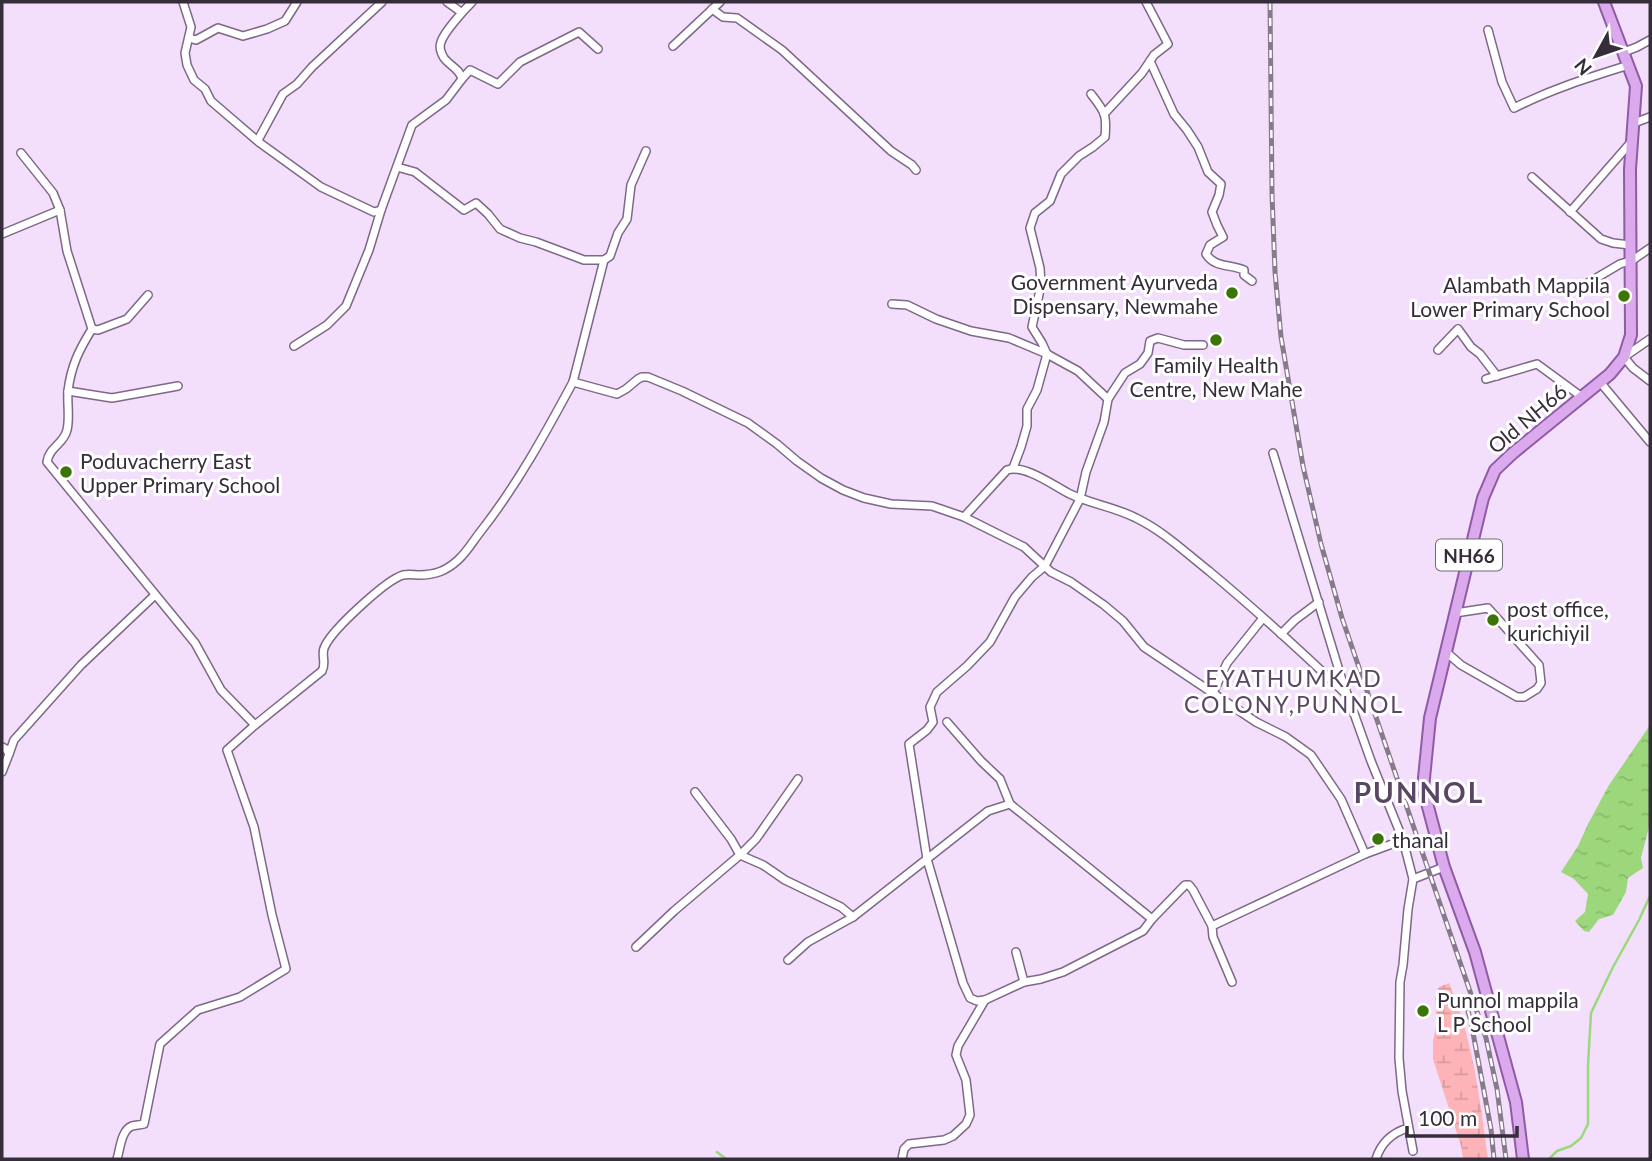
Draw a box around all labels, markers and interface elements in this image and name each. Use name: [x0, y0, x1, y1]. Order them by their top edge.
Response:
north arrow: [1561, 21, 1631, 91]
text: N: [1569, 54, 1596, 80]
place label: Government Ayurveda Dispensary, Newmahe: [1011, 269, 1218, 318]
place label: Alambath Mappila Lower Primary School: [1410, 272, 1610, 321]
marker: Government Ayurveda Dispensary, Newmahe: [1224, 285, 1240, 301]
marker: Alambath Mappila Lower Primary School: [1616, 288, 1632, 304]
marker: Family Health Centre, New Mahe: [1208, 332, 1224, 348]
place label: Family Health Centre, New Mahe: [1129, 352, 1303, 401]
street label: Old NH66: [1483, 378, 1571, 458]
place label: Poduvacherry East Upper Primary School: [80, 448, 280, 497]
marker: Poduvacherry East Upper Primary School: [58, 464, 74, 480]
road number: NH66: [1436, 540, 1502, 570]
place label: post office, kurichiyil: [1507, 596, 1609, 645]
marker: post office, kurichiyil: [1485, 612, 1501, 628]
district label: EYATHUMKAD COLONY,PUNNOL: [1184, 664, 1404, 718]
district label: PUNNOL: [1354, 775, 1484, 809]
place label: thanal: [1392, 827, 1449, 852]
marker: thanal: [1370, 831, 1386, 847]
place label: Punnol mappila L P School: [1437, 987, 1579, 1036]
marker: Punnol mappila L P School: [1415, 1003, 1431, 1019]
scale bar: [1407, 1094, 1517, 1138]
text: 100 m: [1418, 1105, 1477, 1130]

